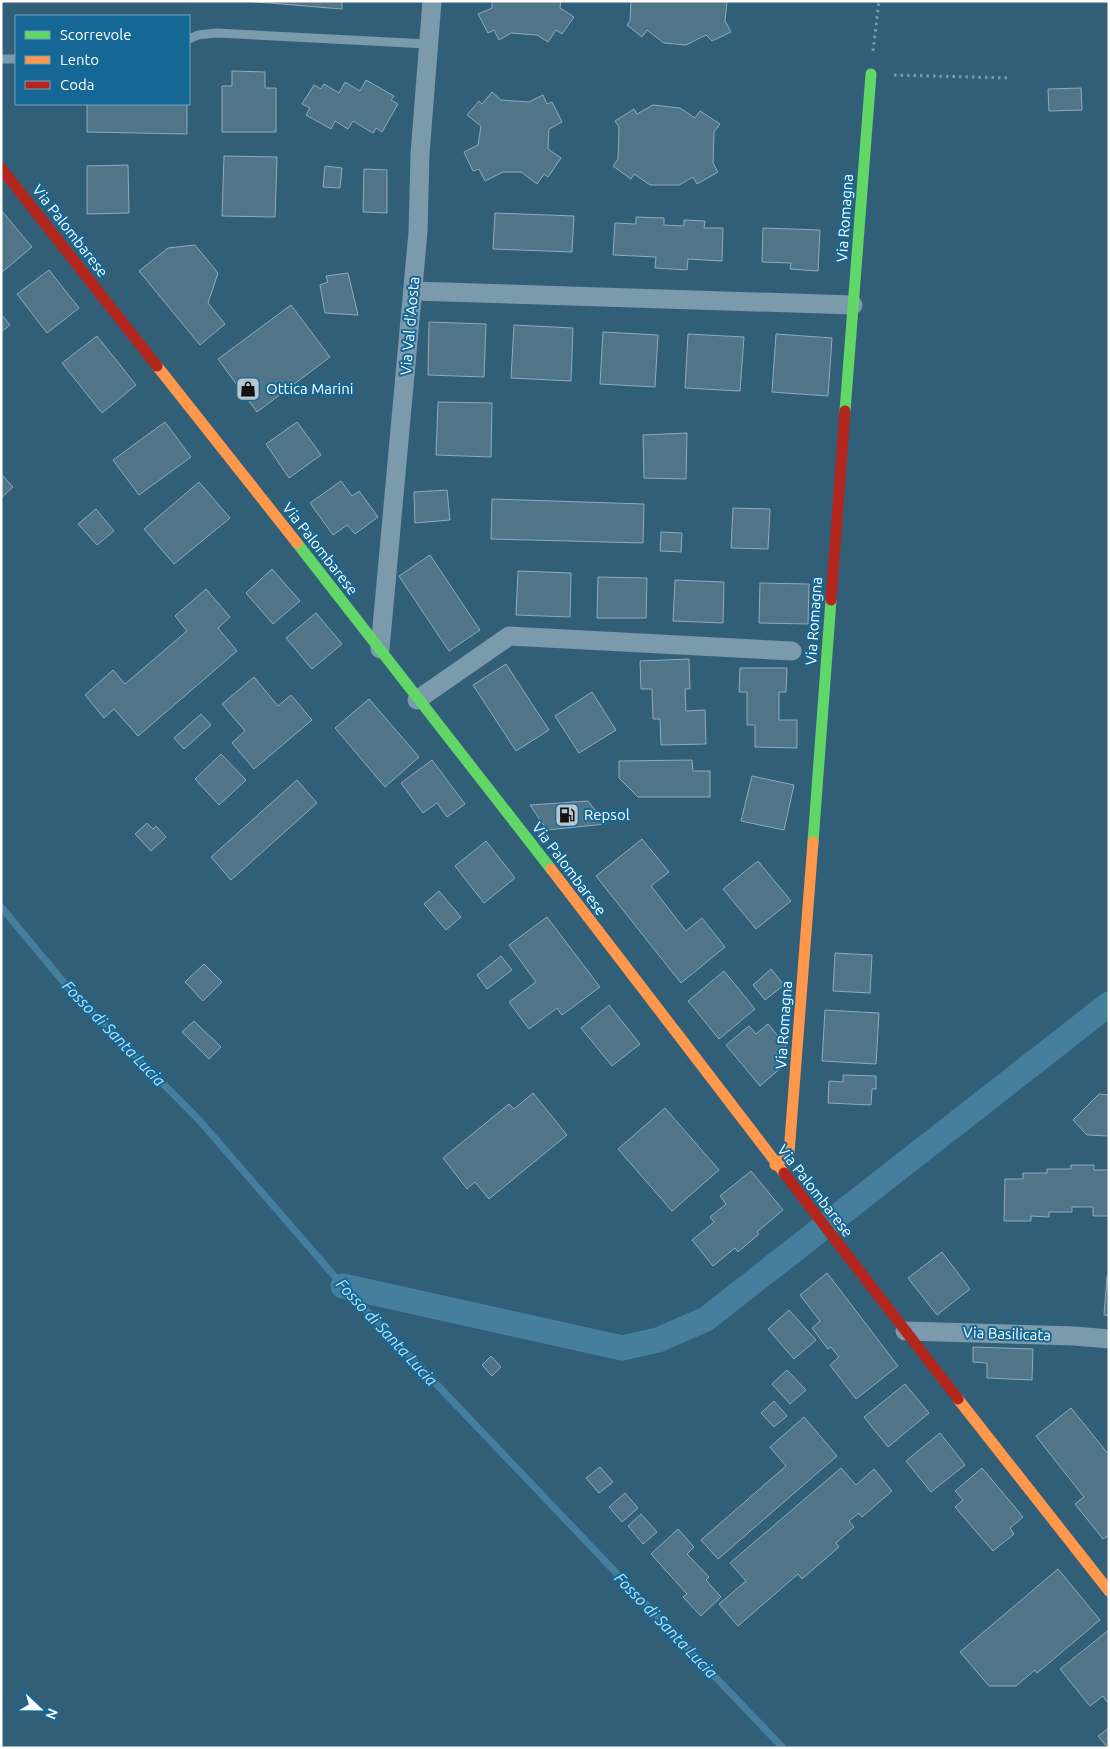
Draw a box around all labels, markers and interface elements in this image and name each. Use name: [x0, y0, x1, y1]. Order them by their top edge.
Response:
legend: [15, 15, 190, 105]
text: Scorrevole: [60, 26, 131, 43]
text: Lento: [60, 51, 99, 68]
text: Coda: [60, 76, 94, 93]
street label: Via Romagna: [833, 173, 856, 263]
street label: Via Palombarese: [29, 181, 112, 280]
street label: Via Val d'Aosta: [397, 276, 422, 376]
shop icon: Ottica Marini: [235, 376, 261, 402]
place label: Ottica Marini: [266, 380, 353, 397]
street label: Via Palombarese: [279, 499, 362, 598]
street label: Via Romagna: [802, 576, 825, 666]
fuel station icon: Repsol: [554, 802, 580, 828]
place label: Repsol: [584, 806, 630, 823]
street label: Via Palombarese: [529, 819, 610, 919]
water label: Fosso di Santa Lucia: [59, 977, 169, 1090]
street label: Via Romagna: [772, 980, 795, 1070]
street label: Via Palombarese: [774, 1141, 857, 1240]
water label: Fosso di Santa Lucia: [333, 1275, 441, 1389]
street label: Via Basilicata: [963, 1323, 1051, 1344]
water label: Fosso di Santa Lucia: [611, 1569, 721, 1682]
north arrow: [15, 1684, 65, 1734]
text: N: [43, 1706, 61, 1722]

